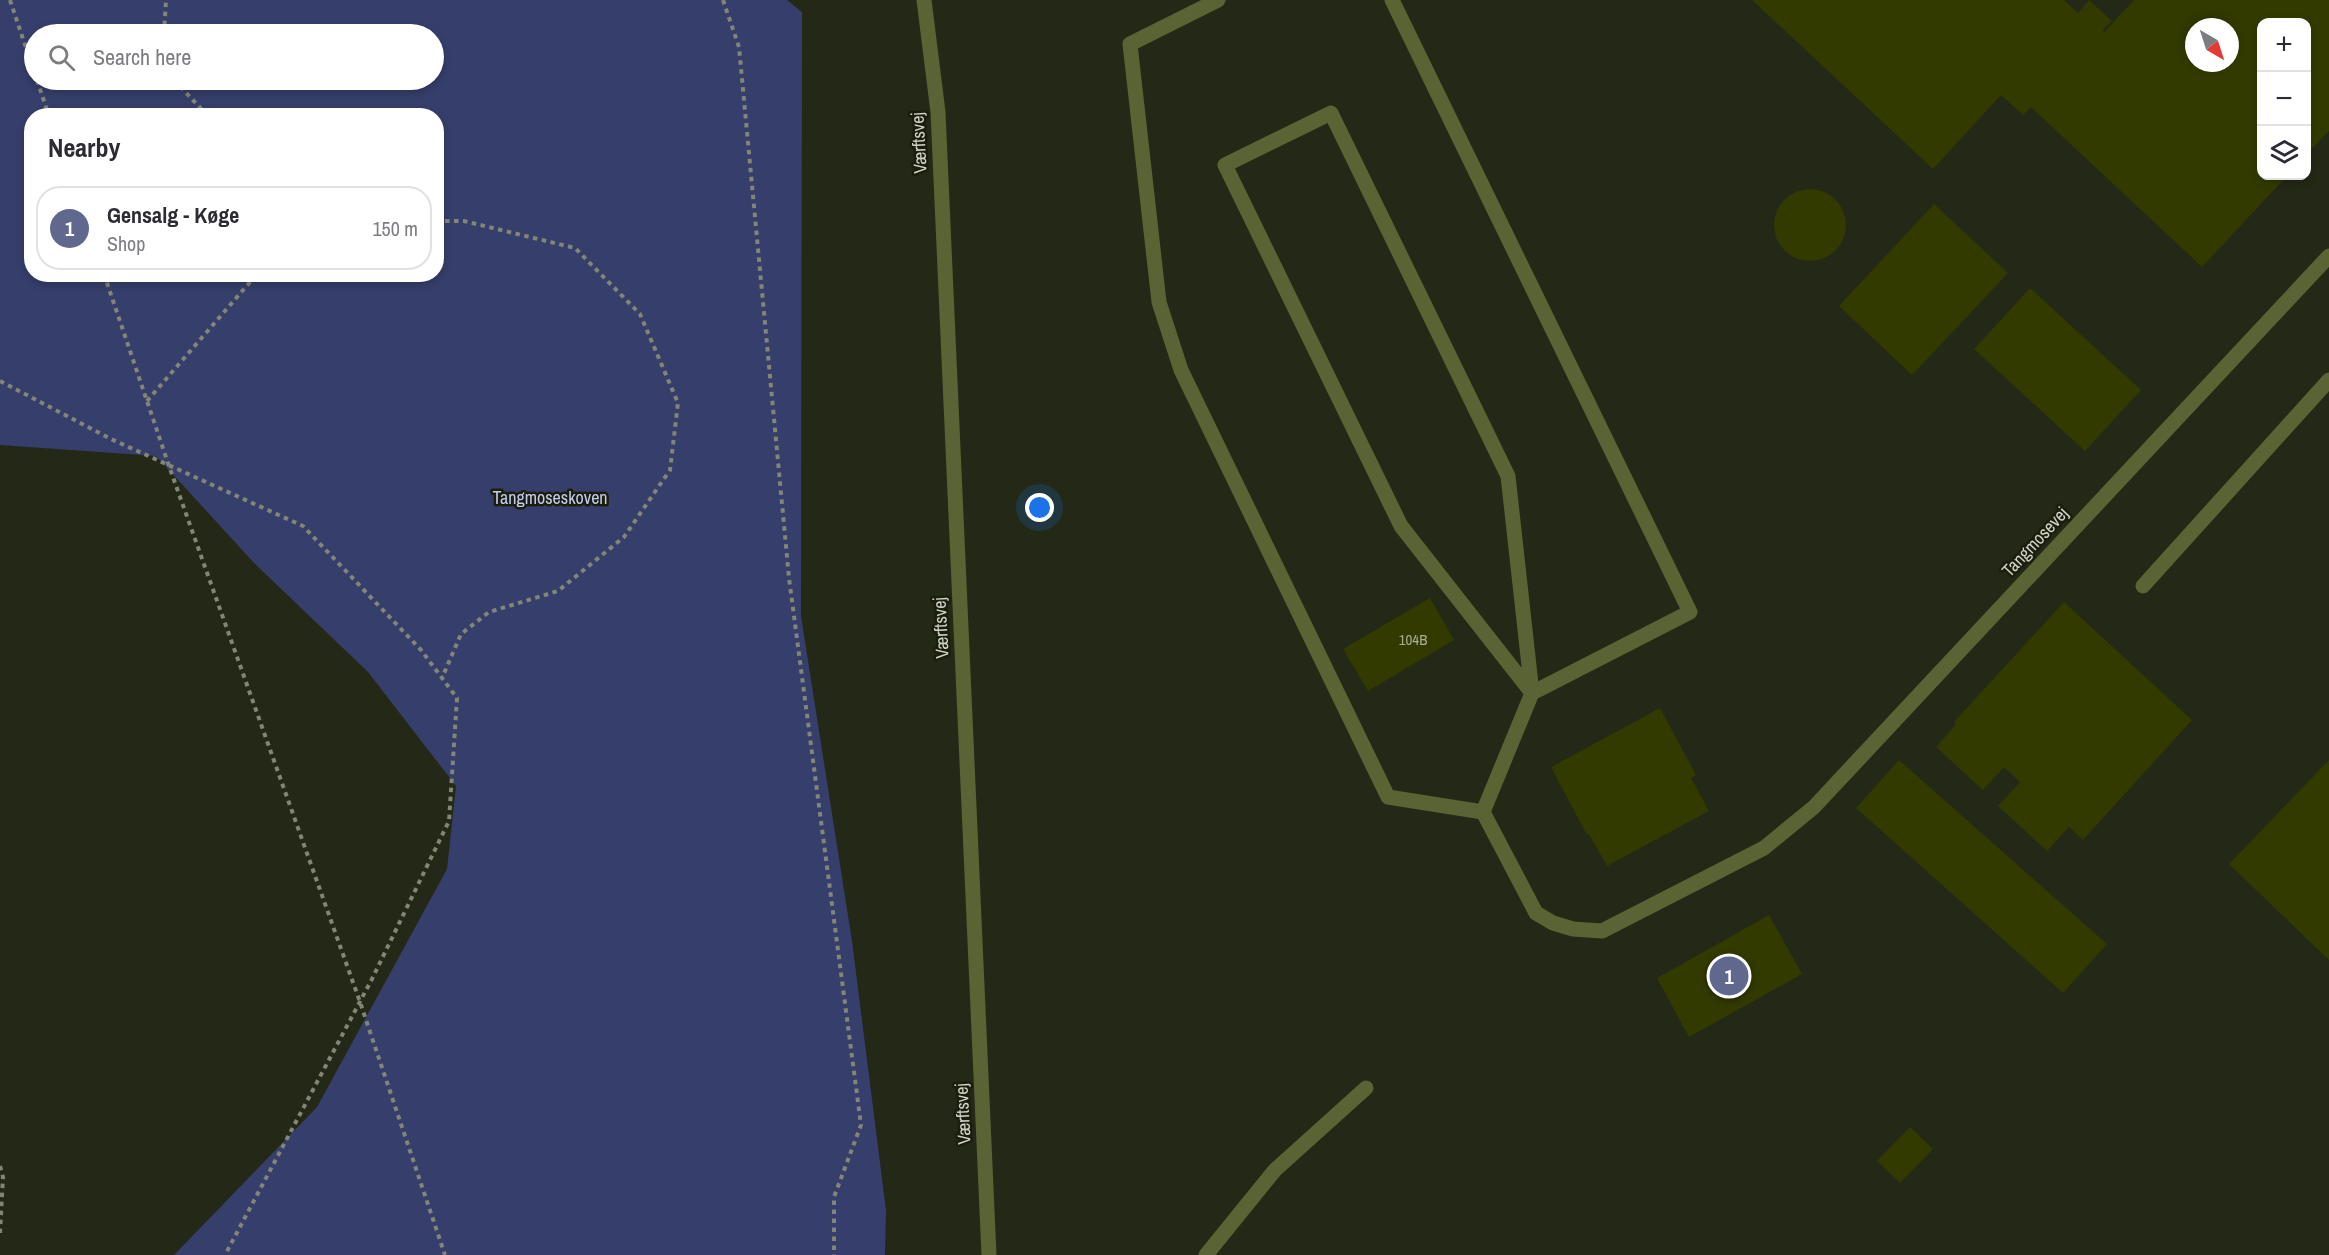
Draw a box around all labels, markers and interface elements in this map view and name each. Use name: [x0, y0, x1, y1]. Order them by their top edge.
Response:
north arrow: [2185, 18, 2239, 72]
map controls: [2257, 18, 2311, 180]
button: +: [2257, 18, 2311, 72]
search box: [24, 24, 444, 90]
icon: search: [45, 41, 78, 74]
text: Search here: [93, 42, 191, 72]
button: −: [2257, 72, 2311, 126]
street label: Værftsvej: [904, 112, 933, 174]
button: layers: [2257, 126, 2311, 180]
text: Nearby: [48, 130, 120, 165]
text: Gensalg - Køge: [107, 200, 239, 230]
text: 1: [65, 215, 74, 242]
text: 150 m: [372, 215, 418, 242]
text: Shop: [107, 230, 145, 257]
park label: Tangmoseskoven: [492, 485, 608, 510]
your location: [1025, 493, 1054, 522]
street label: Tangmosevej: [1996, 501, 2074, 582]
street label: Værftsvej: [926, 597, 955, 659]
house number: 104B: [1399, 629, 1427, 650]
pin: 1: [1710, 954, 1748, 998]
street label: Værftsvej: [948, 1083, 977, 1145]

